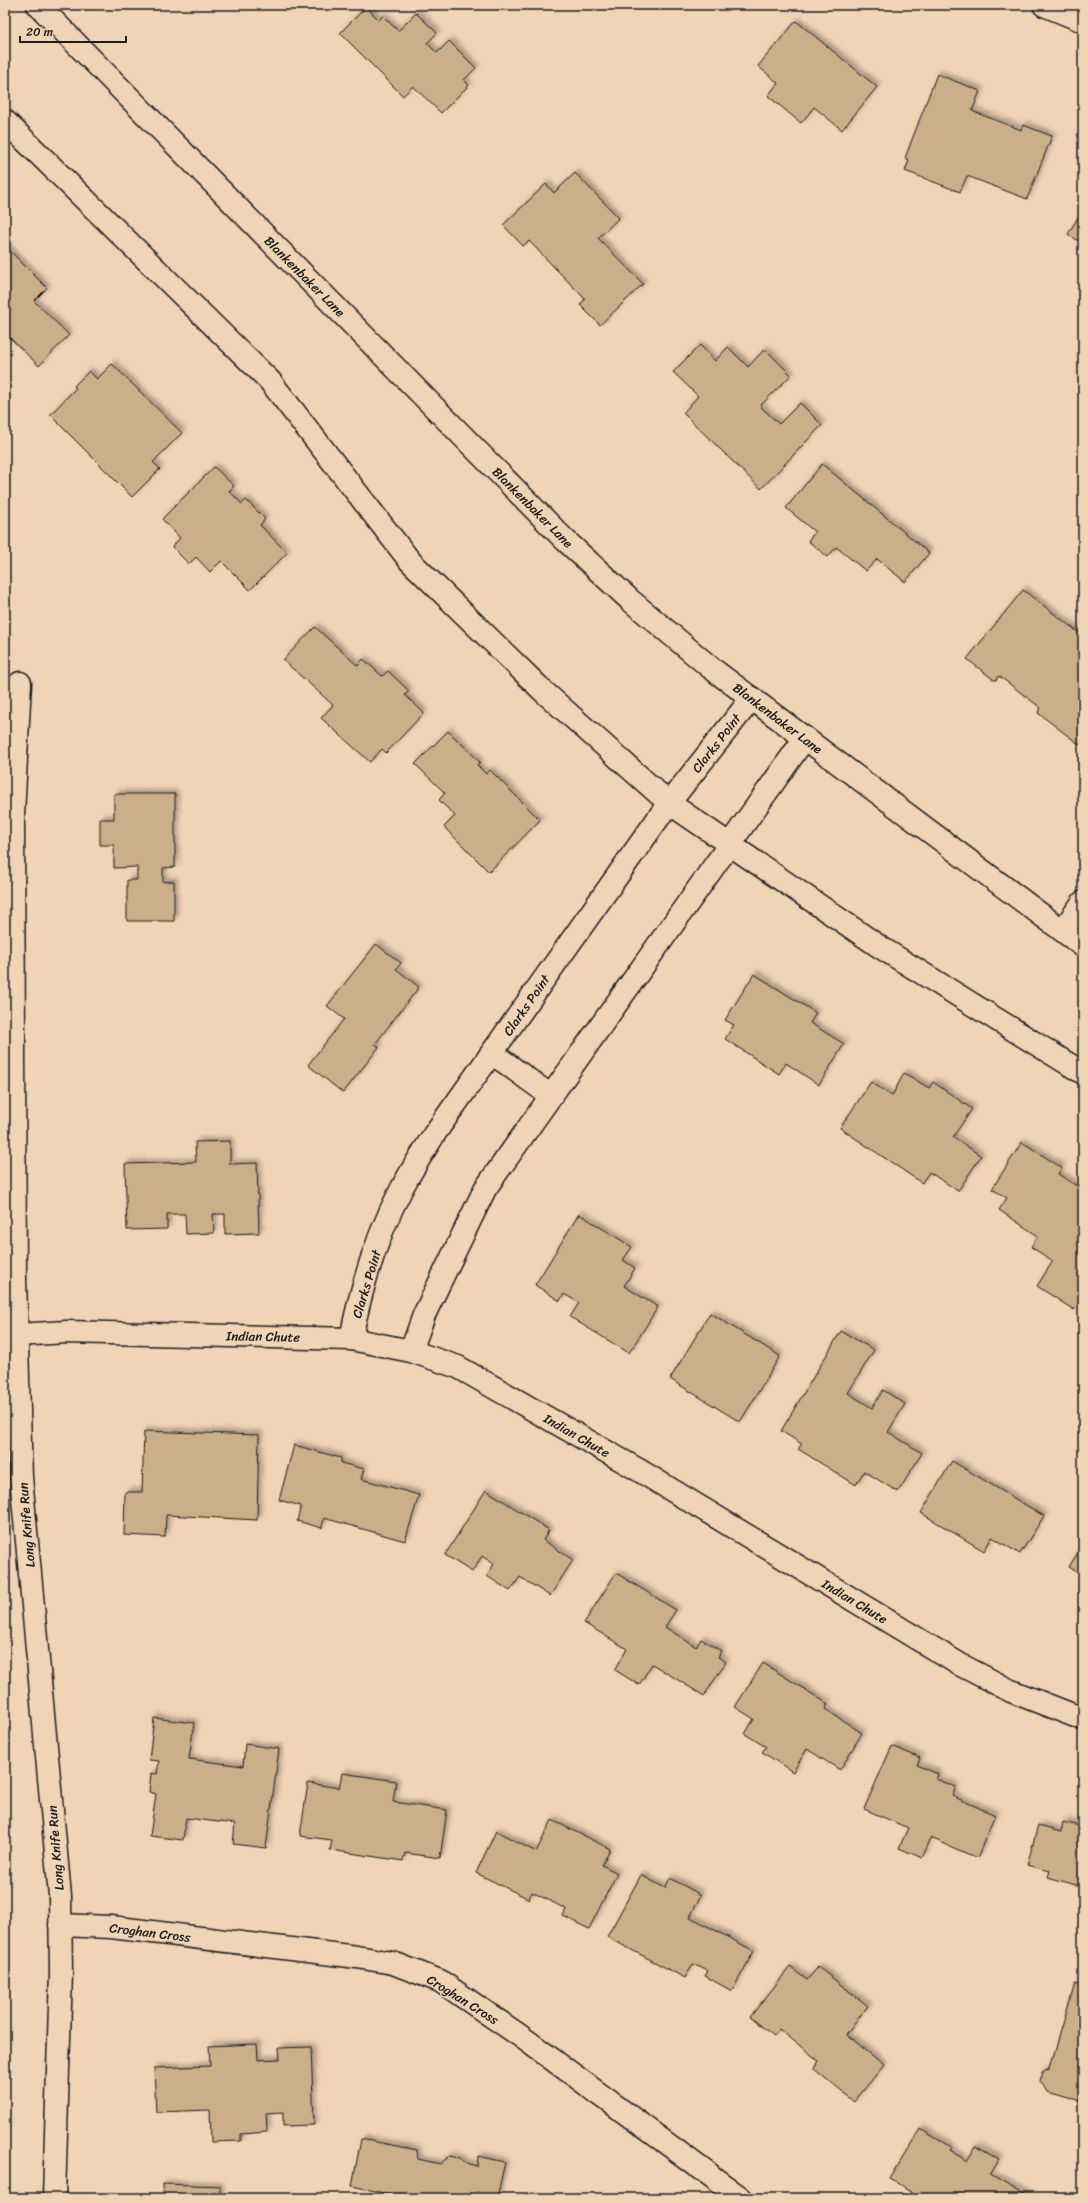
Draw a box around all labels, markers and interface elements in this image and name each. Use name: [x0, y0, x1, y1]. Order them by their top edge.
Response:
scale bar: [20, 18, 126, 44]
text: 20 m: [26, 21, 53, 43]
street label: Blankenbaker Lane: [258, 230, 351, 323]
street label: Blankenbaker Lane: [486, 461, 579, 554]
street label: Blankenbaker Lane: [728, 677, 828, 760]
street label: Clarks Point: [686, 708, 748, 778]
street label: Clarks Point: [497, 969, 556, 1041]
street label: Clarks Point: [345, 1246, 388, 1321]
street label: Indian Chute: [225, 1324, 300, 1349]
street label: Indian Chute: [538, 1407, 615, 1464]
street label: Long Knife Run: [11, 1481, 42, 1568]
street label: Indian Chute: [816, 1572, 893, 1630]
street label: Long Knife Run: [40, 1804, 71, 1891]
street label: Croghan Cross: [108, 1916, 193, 1949]
street label: Croghan Cross: [422, 1968, 504, 2031]

